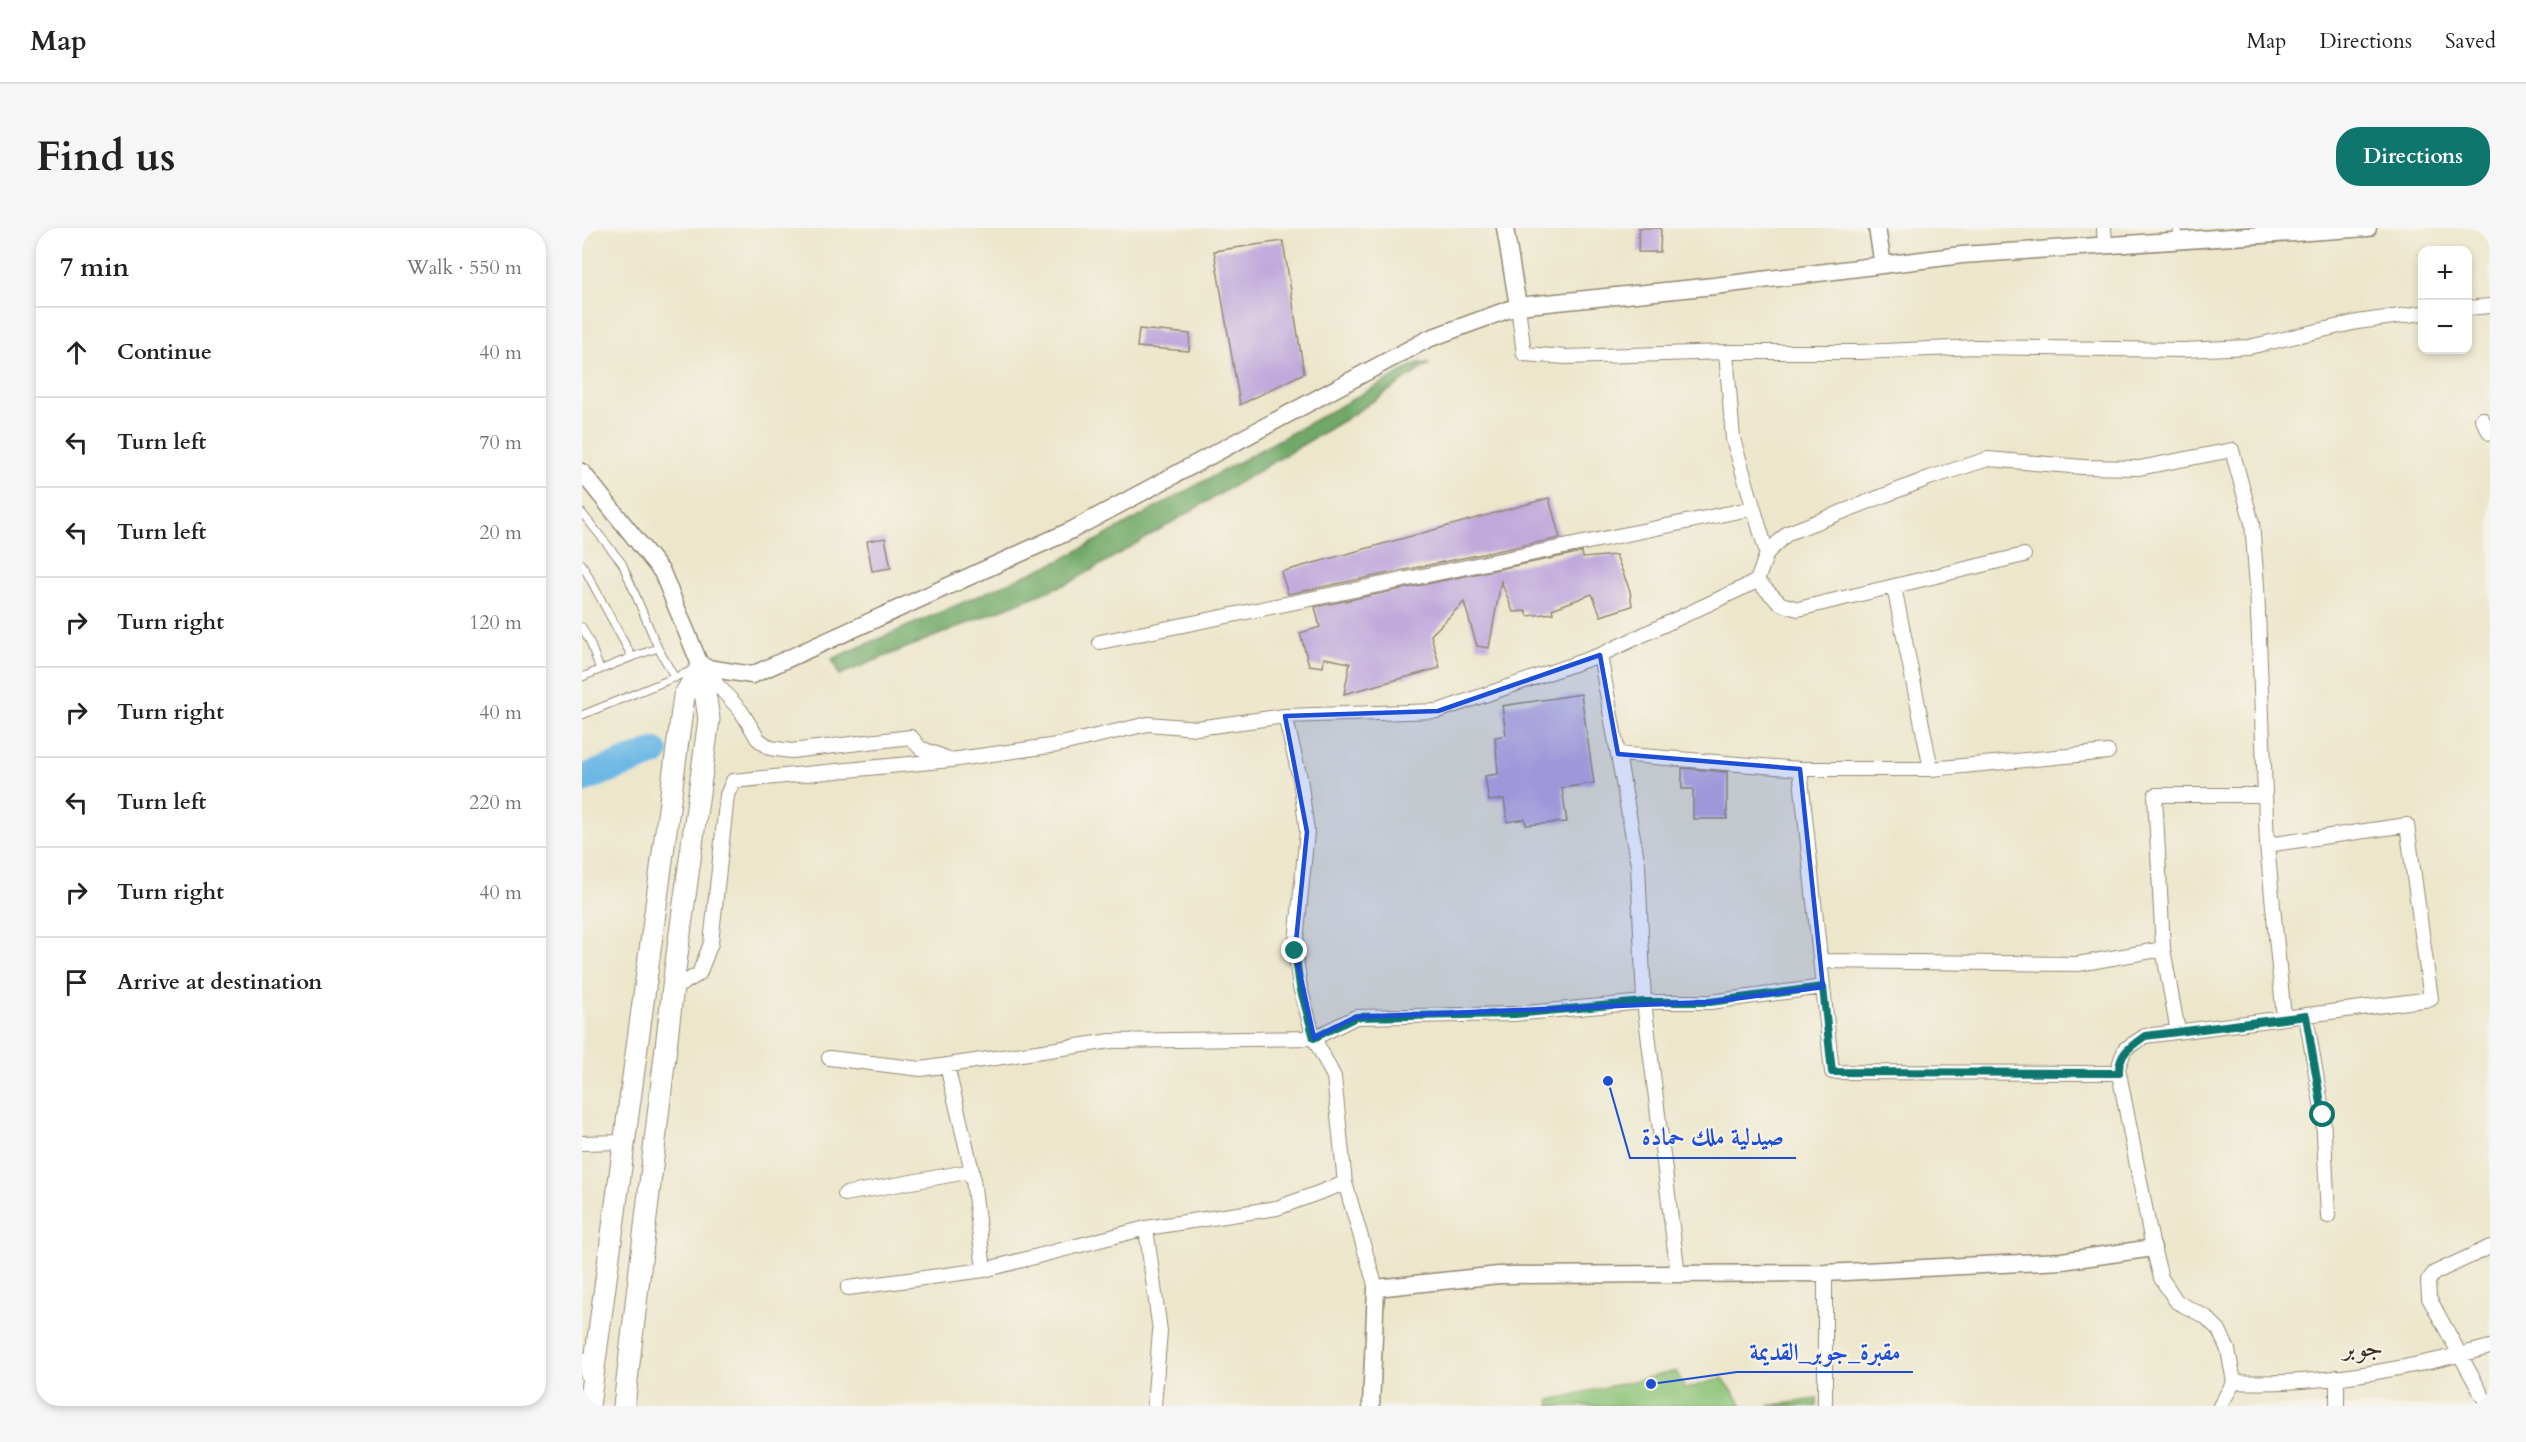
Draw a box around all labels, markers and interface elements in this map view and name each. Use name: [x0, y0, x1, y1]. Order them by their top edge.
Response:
text: Map: [30, 22, 87, 60]
text: Map: [2246, 27, 2286, 56]
text: Directions: [2319, 27, 2412, 56]
text: Saved: [2445, 27, 2496, 56]
button: Directions: [2336, 127, 2490, 186]
text: Find us: [36, 128, 176, 185]
map controls: [2418, 246, 2472, 354]
button: +: [2418, 246, 2472, 300]
text: 7 min: [60, 250, 129, 285]
text: Walk · 550 m: [407, 254, 522, 281]
button: −: [2418, 300, 2472, 354]
icon: ahead: [60, 336, 93, 369]
text: Continue: [117, 337, 212, 367]
text: 40 m: [479, 339, 522, 366]
icon: left: [60, 426, 93, 459]
text: Turn left: [117, 427, 206, 457]
text: 70 m: [479, 429, 522, 456]
icon: left: [60, 516, 93, 549]
text: Turn left: [117, 517, 206, 547]
text: 20 m: [479, 519, 522, 546]
icon: right: [60, 606, 93, 639]
text: Turn right: [117, 607, 224, 637]
text: 120 m: [469, 609, 522, 636]
icon: right: [60, 696, 93, 729]
text: Turn right: [117, 697, 224, 727]
text: 40 m: [479, 699, 522, 726]
icon: left: [60, 786, 93, 819]
text: Turn left: [117, 787, 206, 817]
text: 220 m: [469, 789, 522, 816]
icon: right: [60, 876, 93, 909]
text: Turn right: [117, 877, 224, 907]
text: 40 m: [479, 879, 522, 906]
route end: [1281, 937, 1307, 963]
icon: arrive: [60, 966, 93, 999]
text: Arrive at destination: [117, 967, 322, 997]
route start: [2309, 1101, 2335, 1127]
callout: صيدلية ملك حمادة: [1630, 1116, 1796, 1158]
text: صيدلية ملك حمادة: [1642, 1121, 1784, 1154]
callout: مقبرة_جوبر_القديمة: [1737, 1330, 1913, 1372]
district label: جوبر: [2340, 1330, 2383, 1365]
text: مقبرة_جوبر_القديمة: [1749, 1336, 1901, 1369]

